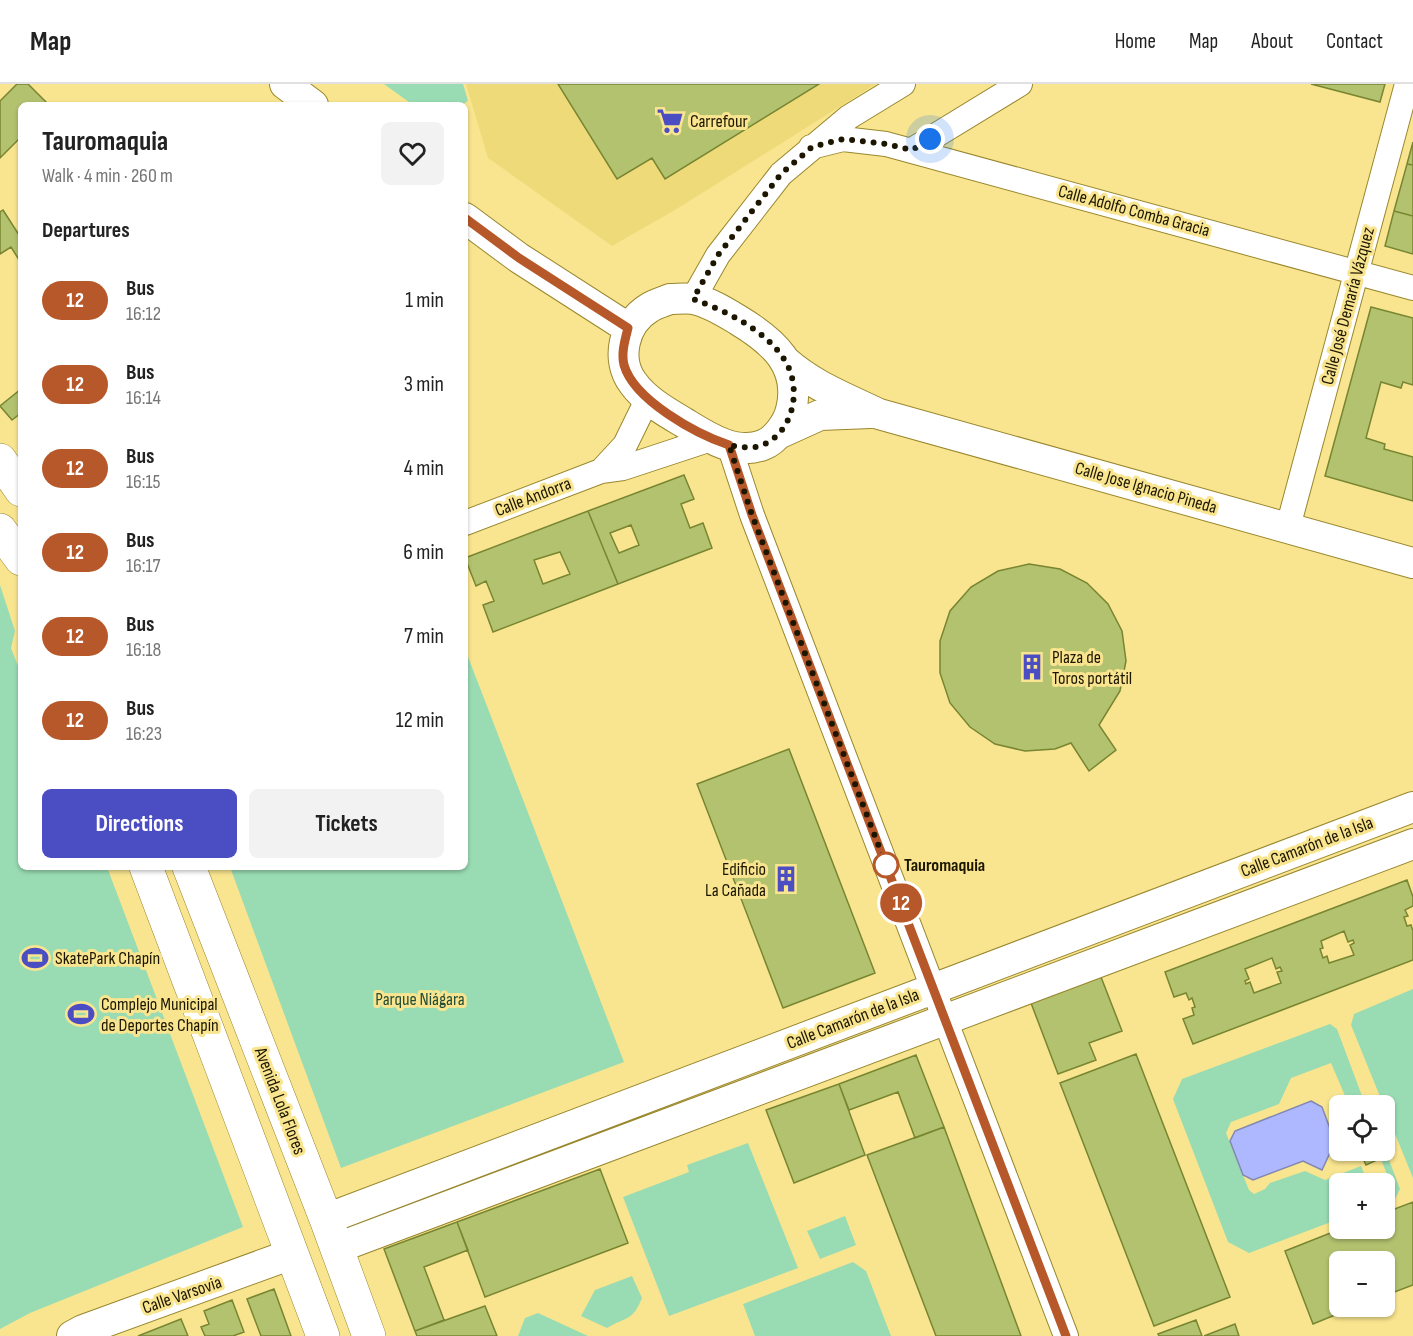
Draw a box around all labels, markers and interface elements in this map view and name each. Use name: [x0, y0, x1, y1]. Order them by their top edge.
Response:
text: Map: [30, 25, 71, 58]
text: Home: [1115, 29, 1156, 54]
text: Map: [1189, 29, 1218, 54]
text: About: [1251, 29, 1293, 54]
text: Contact: [1326, 29, 1383, 54]
supermarket icon: Carrefour: [655, 106, 685, 136]
place label: Carrefour: [690, 111, 748, 132]
button: heart: [381, 122, 444, 185]
your location: [915, 124, 945, 154]
text: Tauromaquia: [42, 125, 168, 158]
text: Walk · 4 min · 260 m: [42, 164, 173, 188]
street label: Calle Adolfo Comba Gracia: [1056, 181, 1212, 241]
text: Departures: [42, 217, 130, 244]
street label: Calle José Demaría Vázquez: [1317, 224, 1379, 387]
text: Bus: [126, 275, 155, 302]
text: 1 min: [405, 287, 444, 314]
text: 12: [66, 288, 84, 313]
text: 16:12: [126, 302, 161, 326]
text: Bus: [126, 359, 155, 386]
text: 3 min: [404, 371, 444, 398]
text: 12: [66, 372, 84, 397]
text: 16:14: [126, 386, 161, 410]
text: Bus: [126, 443, 155, 470]
text: 4 min: [404, 455, 444, 482]
text: 12: [66, 456, 84, 481]
street label: Calle Jose Ignacio Pineda: [1073, 458, 1219, 518]
text: 16:15: [126, 470, 161, 494]
street label: Calle Andorra: [492, 473, 574, 521]
text: Bus: [126, 527, 155, 554]
text: 6 min: [403, 539, 444, 566]
text: 12: [66, 540, 84, 565]
text: 16:17: [126, 554, 161, 578]
text: Bus: [126, 611, 155, 638]
text: 7 min: [404, 623, 444, 650]
text: 12: [66, 624, 84, 649]
text: 16:18: [126, 638, 161, 662]
place label: Plaza de Toros portátil: [1052, 647, 1132, 689]
building icon: Plaza de Toros portátil: [1017, 652, 1047, 682]
text: Bus: [126, 695, 155, 722]
text: 12 min: [396, 707, 444, 734]
text: 12: [66, 708, 84, 733]
text: 16:23: [126, 722, 162, 746]
button: Directions: [42, 789, 237, 858]
button: Tickets: [249, 789, 444, 858]
street label: Calle Camarón de la Isla: [1238, 812, 1376, 882]
marker: Tauromaquia: [873, 852, 899, 878]
place label: Tauromaquia: [904, 855, 985, 876]
place label: Edificio La Cañada: [705, 859, 766, 901]
building icon: Edificio La Cañada: [771, 864, 801, 894]
line badge: 12: [874, 884, 928, 922]
text: 12: [892, 891, 910, 916]
sports icon: SkatePark Chapín: [20, 943, 50, 973]
place label: SkatePark Chapín: [55, 948, 160, 969]
street label: Calle Camarón de la Isla: [784, 984, 922, 1054]
park label: Parque Niágara: [375, 989, 465, 1010]
place label: Complejo Municipal de Deportes Chapín: [101, 994, 219, 1036]
sports icon: Complejo Municipal de Deportes Chapín: [66, 999, 96, 1029]
street label: Avenida Lola Flores: [250, 1043, 310, 1158]
map controls: [1329, 1095, 1395, 1317]
button: locate: [1329, 1095, 1395, 1161]
button: +: [1329, 1173, 1395, 1239]
button: −: [1329, 1251, 1395, 1317]
street label: Calle Varsovia: [140, 1272, 225, 1318]

